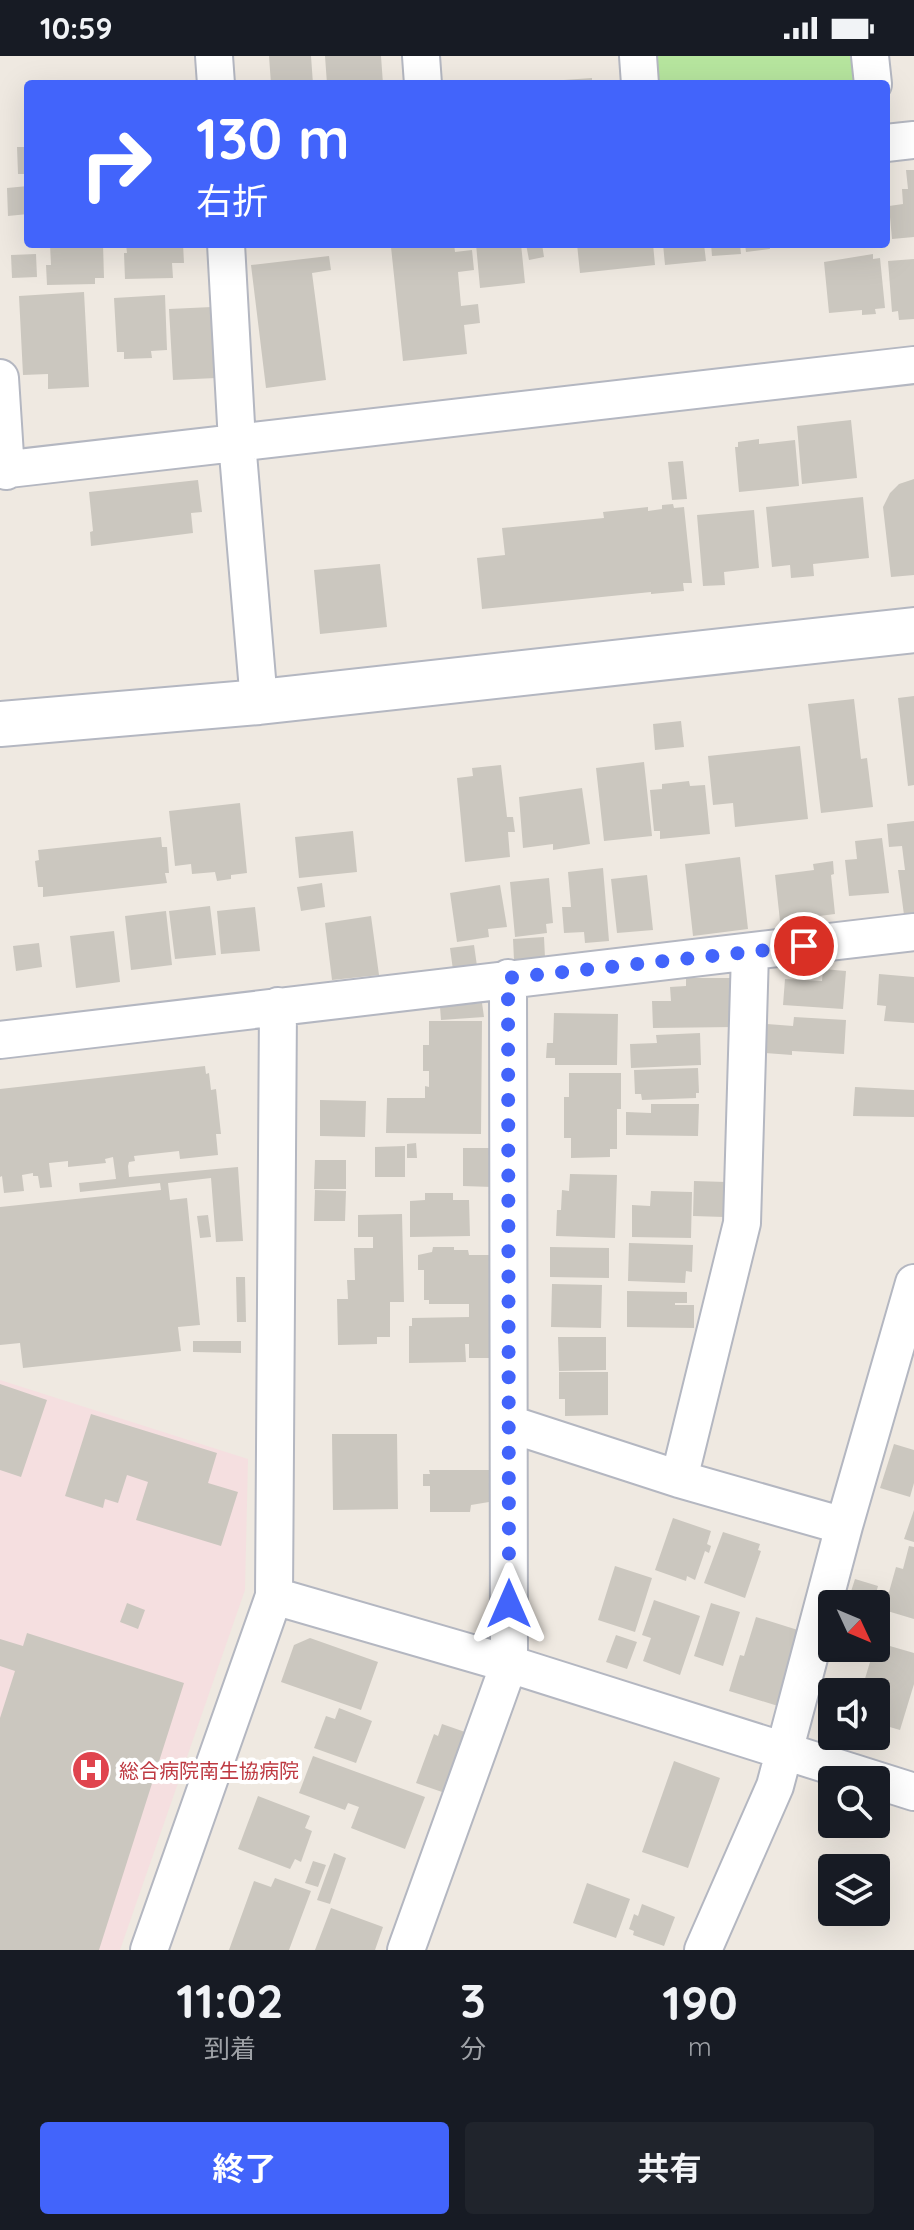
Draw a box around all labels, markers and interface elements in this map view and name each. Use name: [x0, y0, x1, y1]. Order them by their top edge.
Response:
text: 10:59: [40, 9, 113, 47]
text: 130 m: [196, 103, 350, 173]
icon: right: [64, 112, 168, 216]
text: 右折: [196, 178, 268, 223]
pin: [770, 912, 838, 980]
icon: arrive: [782, 924, 826, 968]
position arrow: [467, 1562, 551, 1646]
north arrow: [818, 1590, 890, 1662]
map controls: [818, 1590, 890, 1926]
button: sound: [818, 1678, 890, 1750]
hospital icon: 総合病院南生協病院: [70, 1749, 112, 1791]
place label: 総合病院南生協病院: [119, 1758, 299, 1783]
button: search: [818, 1766, 890, 1838]
button: layers: [818, 1854, 890, 1926]
text: 11:02: [176, 1970, 284, 2030]
text: 3: [460, 1970, 486, 2030]
text: 190: [662, 1972, 738, 2032]
text: m: [688, 2030, 712, 2063]
text: 到着: [204, 2032, 256, 2065]
text: 分: [460, 2032, 486, 2065]
button: 終了: [40, 2122, 449, 2214]
button: 共有: [465, 2122, 874, 2214]

